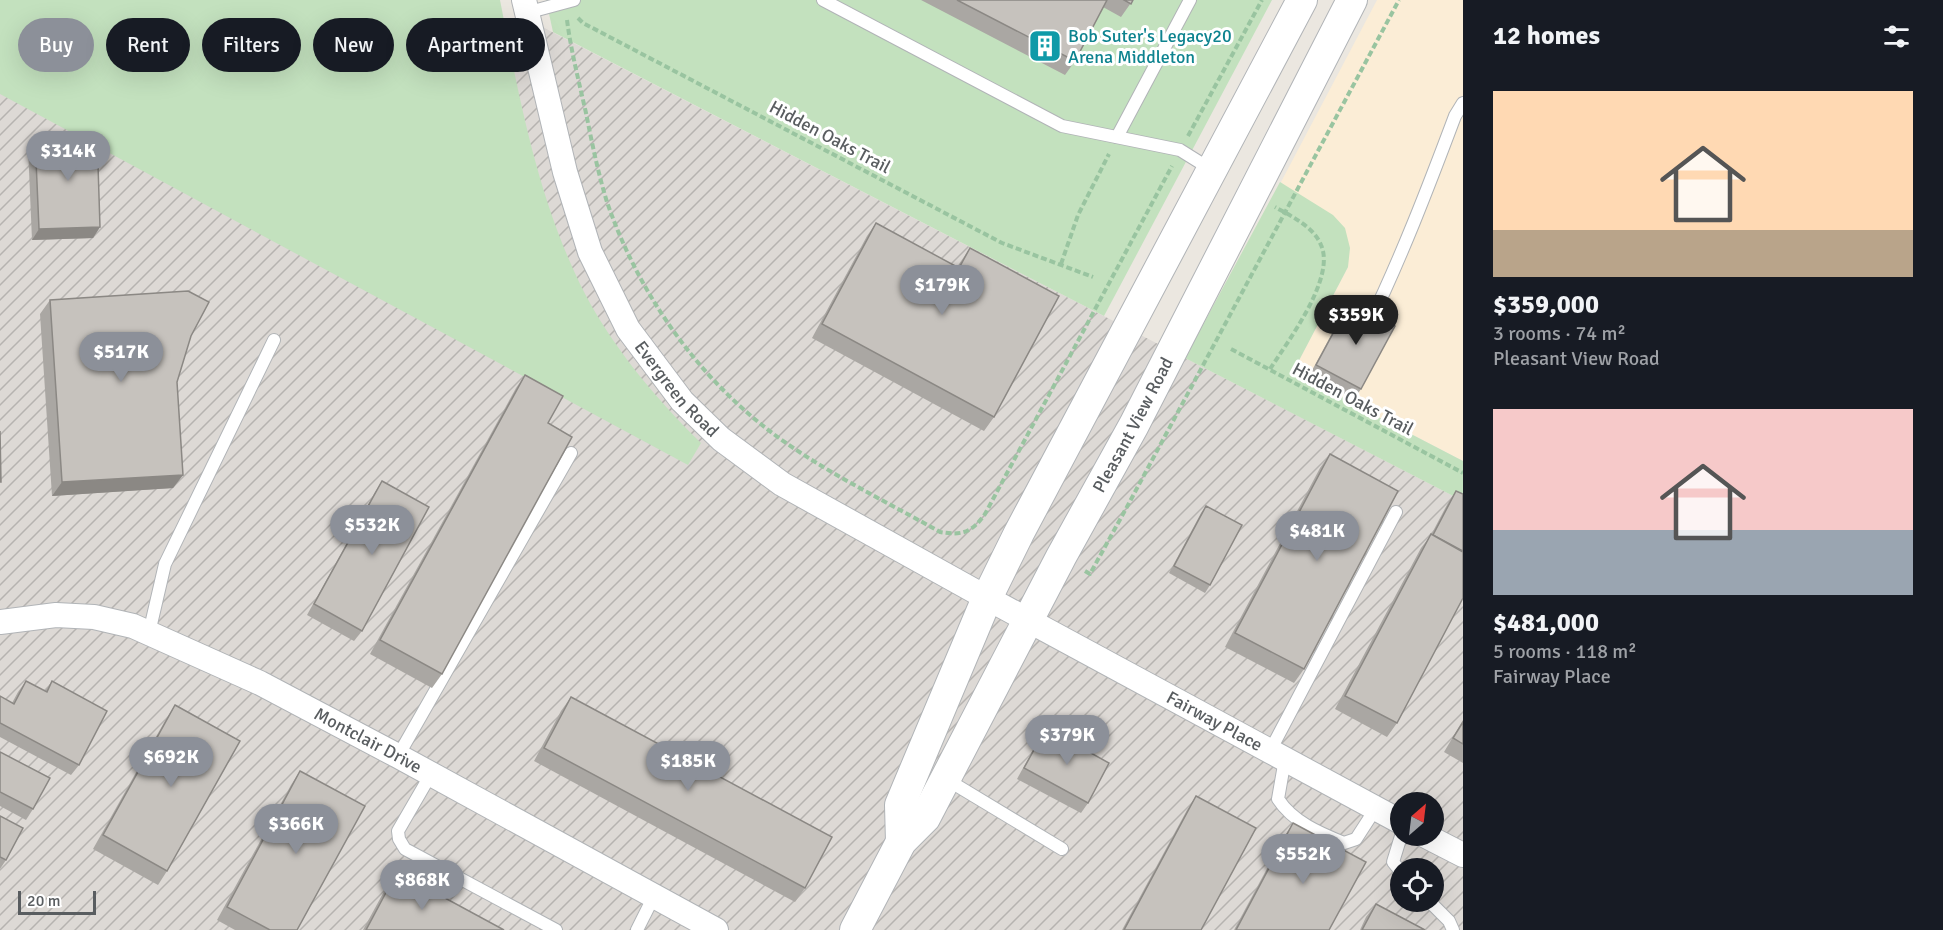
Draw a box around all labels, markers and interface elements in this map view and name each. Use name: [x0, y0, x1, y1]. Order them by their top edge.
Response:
chip: Buy: [18, 18, 94, 72]
chip: Rent: [106, 18, 190, 72]
chip: Filters: [202, 18, 301, 72]
chip: New: [313, 18, 394, 72]
chip: Apartment: [406, 18, 545, 72]
text: 12 homes: [1493, 20, 1600, 52]
icon: filters: [1880, 20, 1913, 53]
place label: Bob Suter's Legacy20 Arena Middleton: [1068, 25, 1232, 68]
building icon: Bob Suter's Legacy20 Arena Middleton: [1027, 28, 1063, 64]
street label: Hidden Oaks Trail: [766, 96, 894, 178]
icon: home: [1649, 130, 1757, 238]
pin: $314K: [26, 131, 110, 182]
text: $314K: [40, 138, 96, 163]
pin: $179K: [900, 265, 984, 316]
text: $179K: [914, 272, 970, 297]
text: $359,000: [1493, 289, 1599, 321]
pin: $359K: [1314, 295, 1398, 346]
text: $359K: [1328, 302, 1384, 327]
text: 3 rooms · 74 m²: [1493, 321, 1626, 346]
pin: $517K: [79, 332, 163, 383]
street label: Evergreen Road: [630, 337, 724, 442]
text: $517K: [93, 339, 149, 364]
text: Pleasant View Road: [1493, 346, 1660, 371]
street label: Pleasant View Road: [1088, 354, 1178, 496]
street label: Hidden Oaks Trail: [1289, 358, 1417, 440]
icon: home: [1649, 448, 1757, 556]
pin: $532K: [330, 505, 414, 556]
pin: $481K: [1275, 511, 1359, 562]
text: $532K: [344, 512, 400, 537]
text: $481K: [1289, 518, 1345, 543]
text: $481,000: [1493, 607, 1599, 639]
text: 5 rooms · 118 m²: [1493, 639, 1637, 664]
text: Fairway Place: [1493, 664, 1611, 689]
street label: Fairway Place: [1163, 686, 1266, 756]
street label: Montclair Drive: [310, 703, 426, 778]
pin: $379K: [1025, 715, 1109, 766]
text: $379K: [1039, 722, 1095, 747]
pin: $692K: [129, 737, 213, 788]
pin: $185K: [646, 741, 730, 792]
text: $692K: [143, 744, 199, 769]
text: $185K: [660, 748, 716, 773]
north arrow: [1390, 792, 1444, 846]
map controls: [1390, 792, 1444, 912]
pin: $366K: [254, 804, 338, 855]
text: $366K: [268, 811, 324, 836]
pin: $552K: [1261, 834, 1345, 885]
text: $552K: [1275, 841, 1331, 866]
button: locate: [1390, 858, 1444, 912]
pin: $868K: [380, 860, 464, 911]
text: $868K: [394, 867, 450, 892]
scale bar: [18, 888, 96, 916]
text: 20 m: [27, 891, 61, 911]

